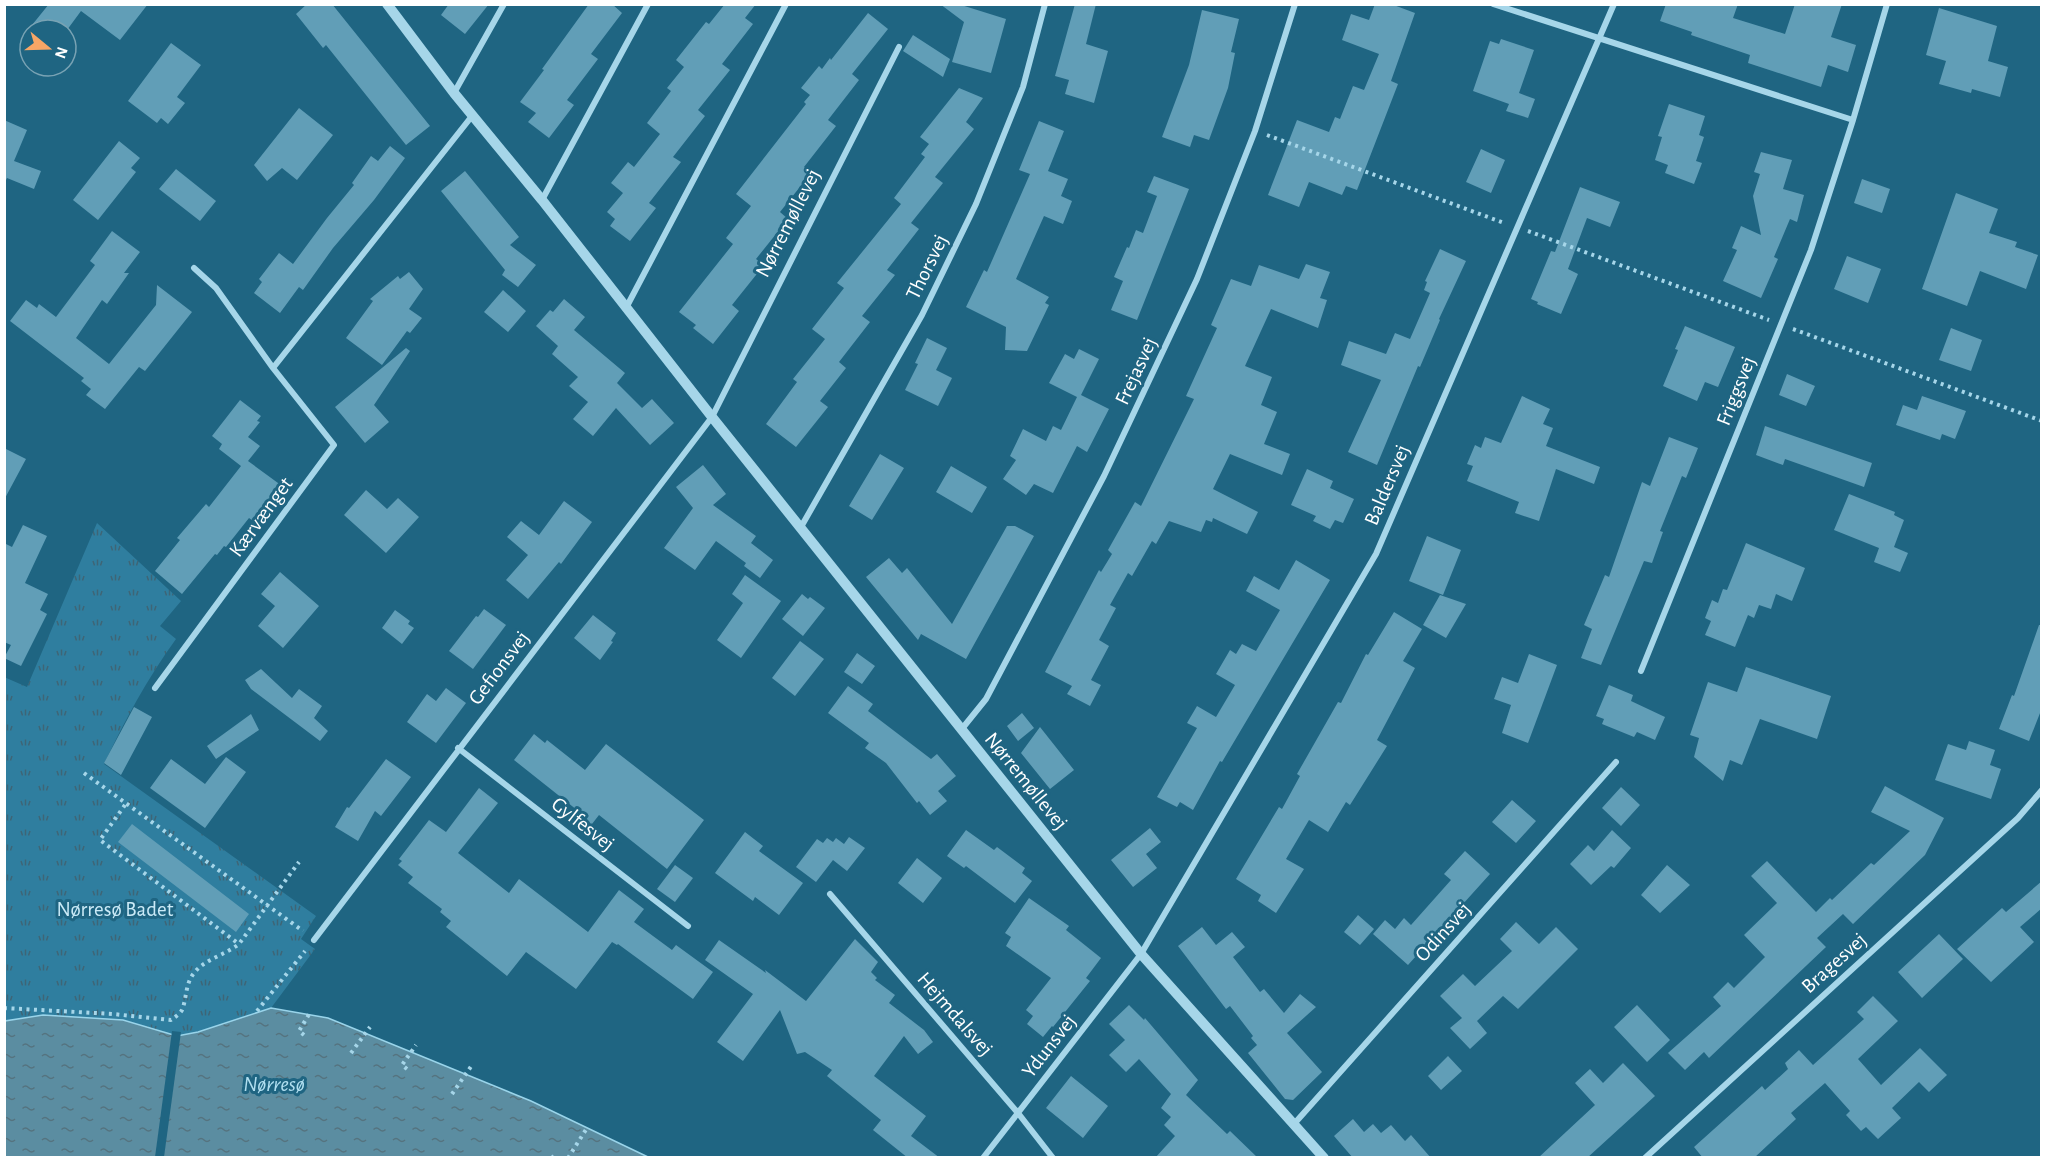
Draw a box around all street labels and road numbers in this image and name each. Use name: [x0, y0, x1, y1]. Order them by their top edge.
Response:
street label: Nørremøllevej: [752, 166, 824, 280]
street label: Thorsvej: [902, 231, 952, 303]
street label: Frejasvej: [1111, 334, 1161, 408]
street label: Friggsvej: [1713, 354, 1759, 428]
street label: Baldersvej: [1361, 442, 1413, 528]
street label: Kærvænget: [225, 473, 297, 561]
street label: Gefionsvej: [465, 627, 533, 709]
street label: Nørremøllevej: [981, 728, 1071, 834]
street label: Gylfesvej: [548, 793, 618, 855]
street label: Odinsvej: [1411, 898, 1475, 966]
street label: Bragesvej: [1798, 929, 1870, 997]
street label: Hejmdalsvej: [913, 968, 997, 1060]
street label: Ydunsvej: [1018, 1011, 1080, 1081]

